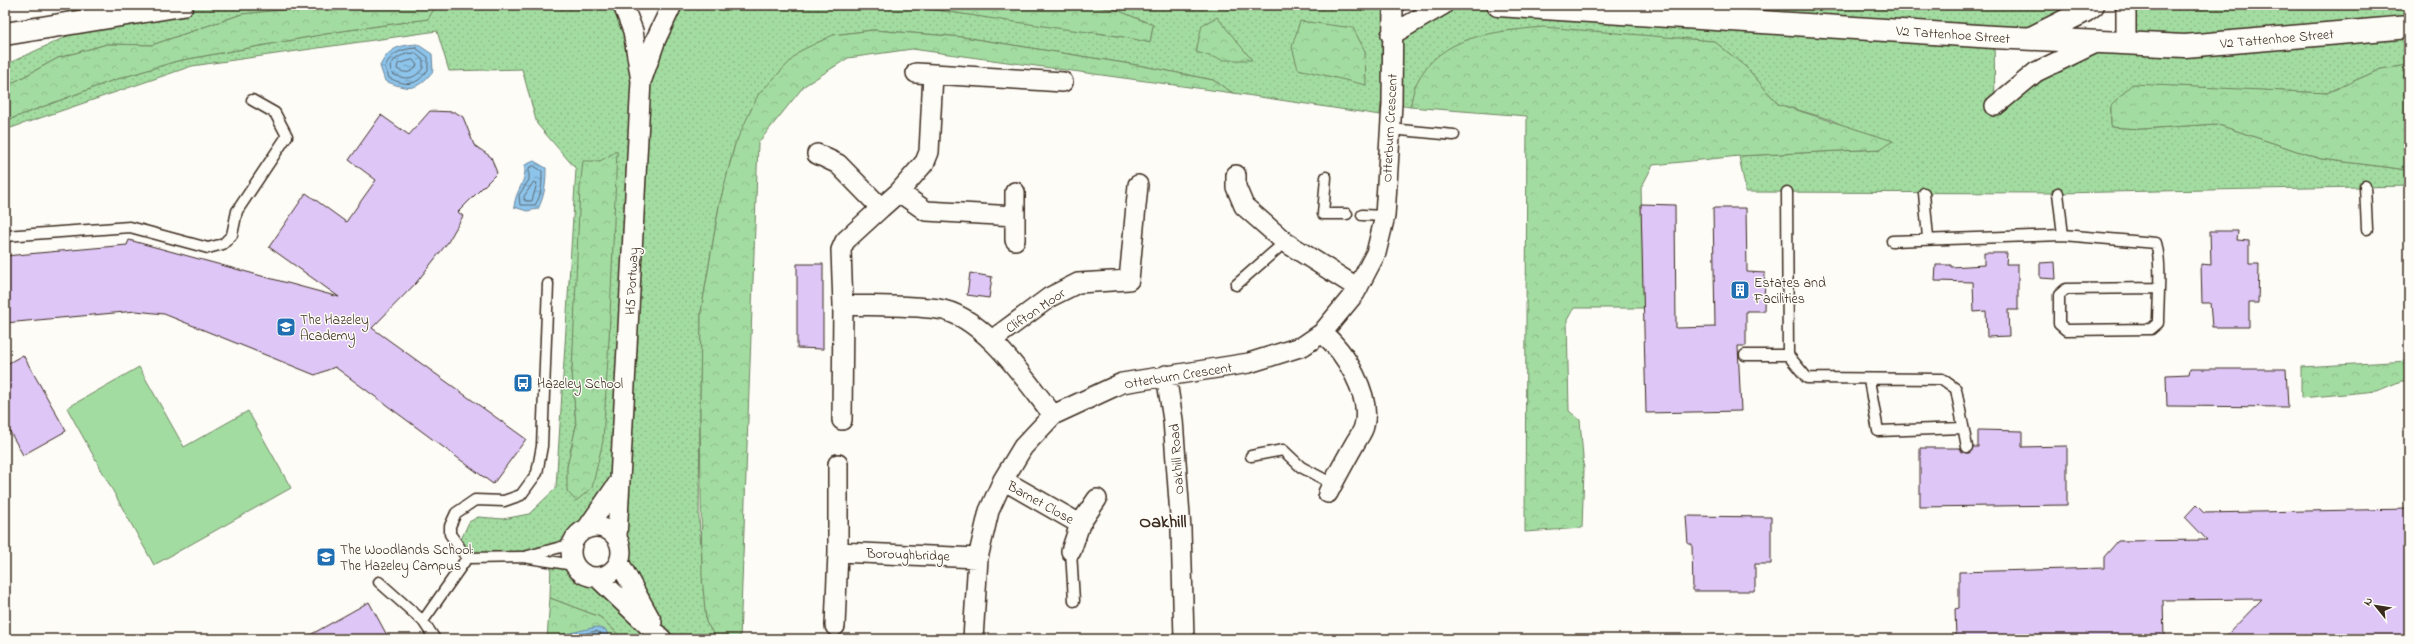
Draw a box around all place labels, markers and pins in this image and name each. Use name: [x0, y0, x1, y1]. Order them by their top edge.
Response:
place label: Estates and Facilities: [1753, 273, 1826, 310]
building icon: Estates and Facilities: [1729, 279, 1751, 301]
place label: The Hazeley Academy: [300, 310, 369, 348]
school or university icon: The Hazeley Academy: [275, 316, 297, 338]
bus stop icon: Hazeley School: [512, 372, 534, 394]
place label: Hazeley School: [537, 374, 623, 396]
place label: The Woodlands School: The Hazeley Campus: [340, 540, 473, 578]
school or university icon: The Woodlands School: The Hazeley Campus: [315, 546, 337, 568]

